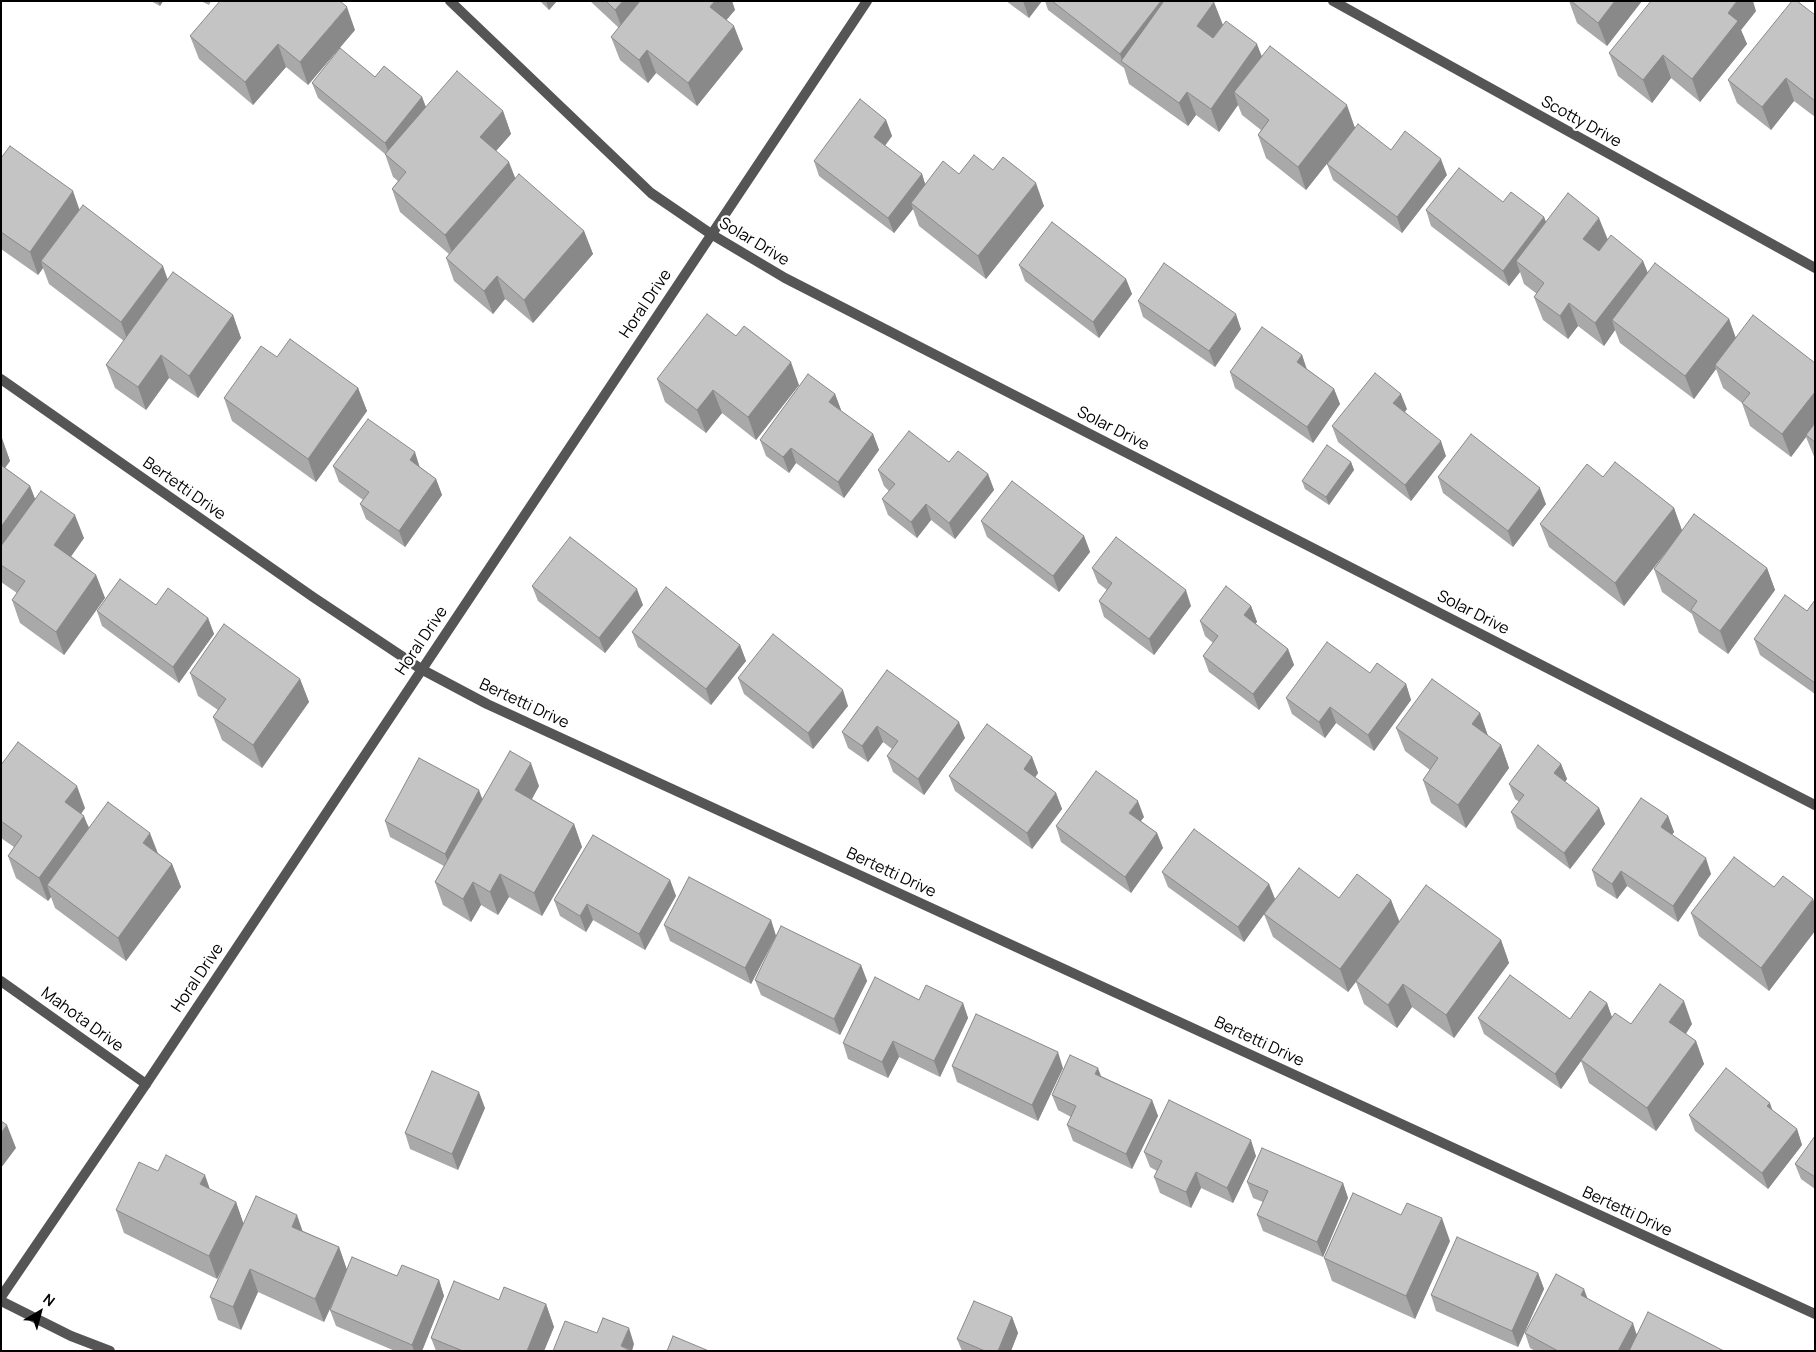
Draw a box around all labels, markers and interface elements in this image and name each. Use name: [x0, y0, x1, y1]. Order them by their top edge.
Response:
street label: Scotty Drive: [1537, 92, 1625, 152]
street label: Solar Drive: [715, 214, 793, 270]
street label: Horal Drive: [616, 266, 676, 342]
street label: Solar Drive: [1074, 403, 1152, 455]
street label: Bertetti Drive: [139, 453, 229, 525]
street label: Solar Drive: [1434, 587, 1512, 639]
street label: Horal Drive: [392, 603, 452, 679]
street label: Bertetti Drive: [476, 675, 572, 733]
street label: Bertetti Drive: [843, 844, 939, 902]
street label: Horal Drive: [168, 940, 228, 1016]
street label: Mahota Drive: [37, 984, 127, 1056]
street label: Bertetti Drive: [1211, 1013, 1307, 1071]
street label: Bertetti Drive: [1579, 1183, 1675, 1241]
north arrow: [15, 1287, 65, 1337]
text: N: [40, 1289, 59, 1310]

